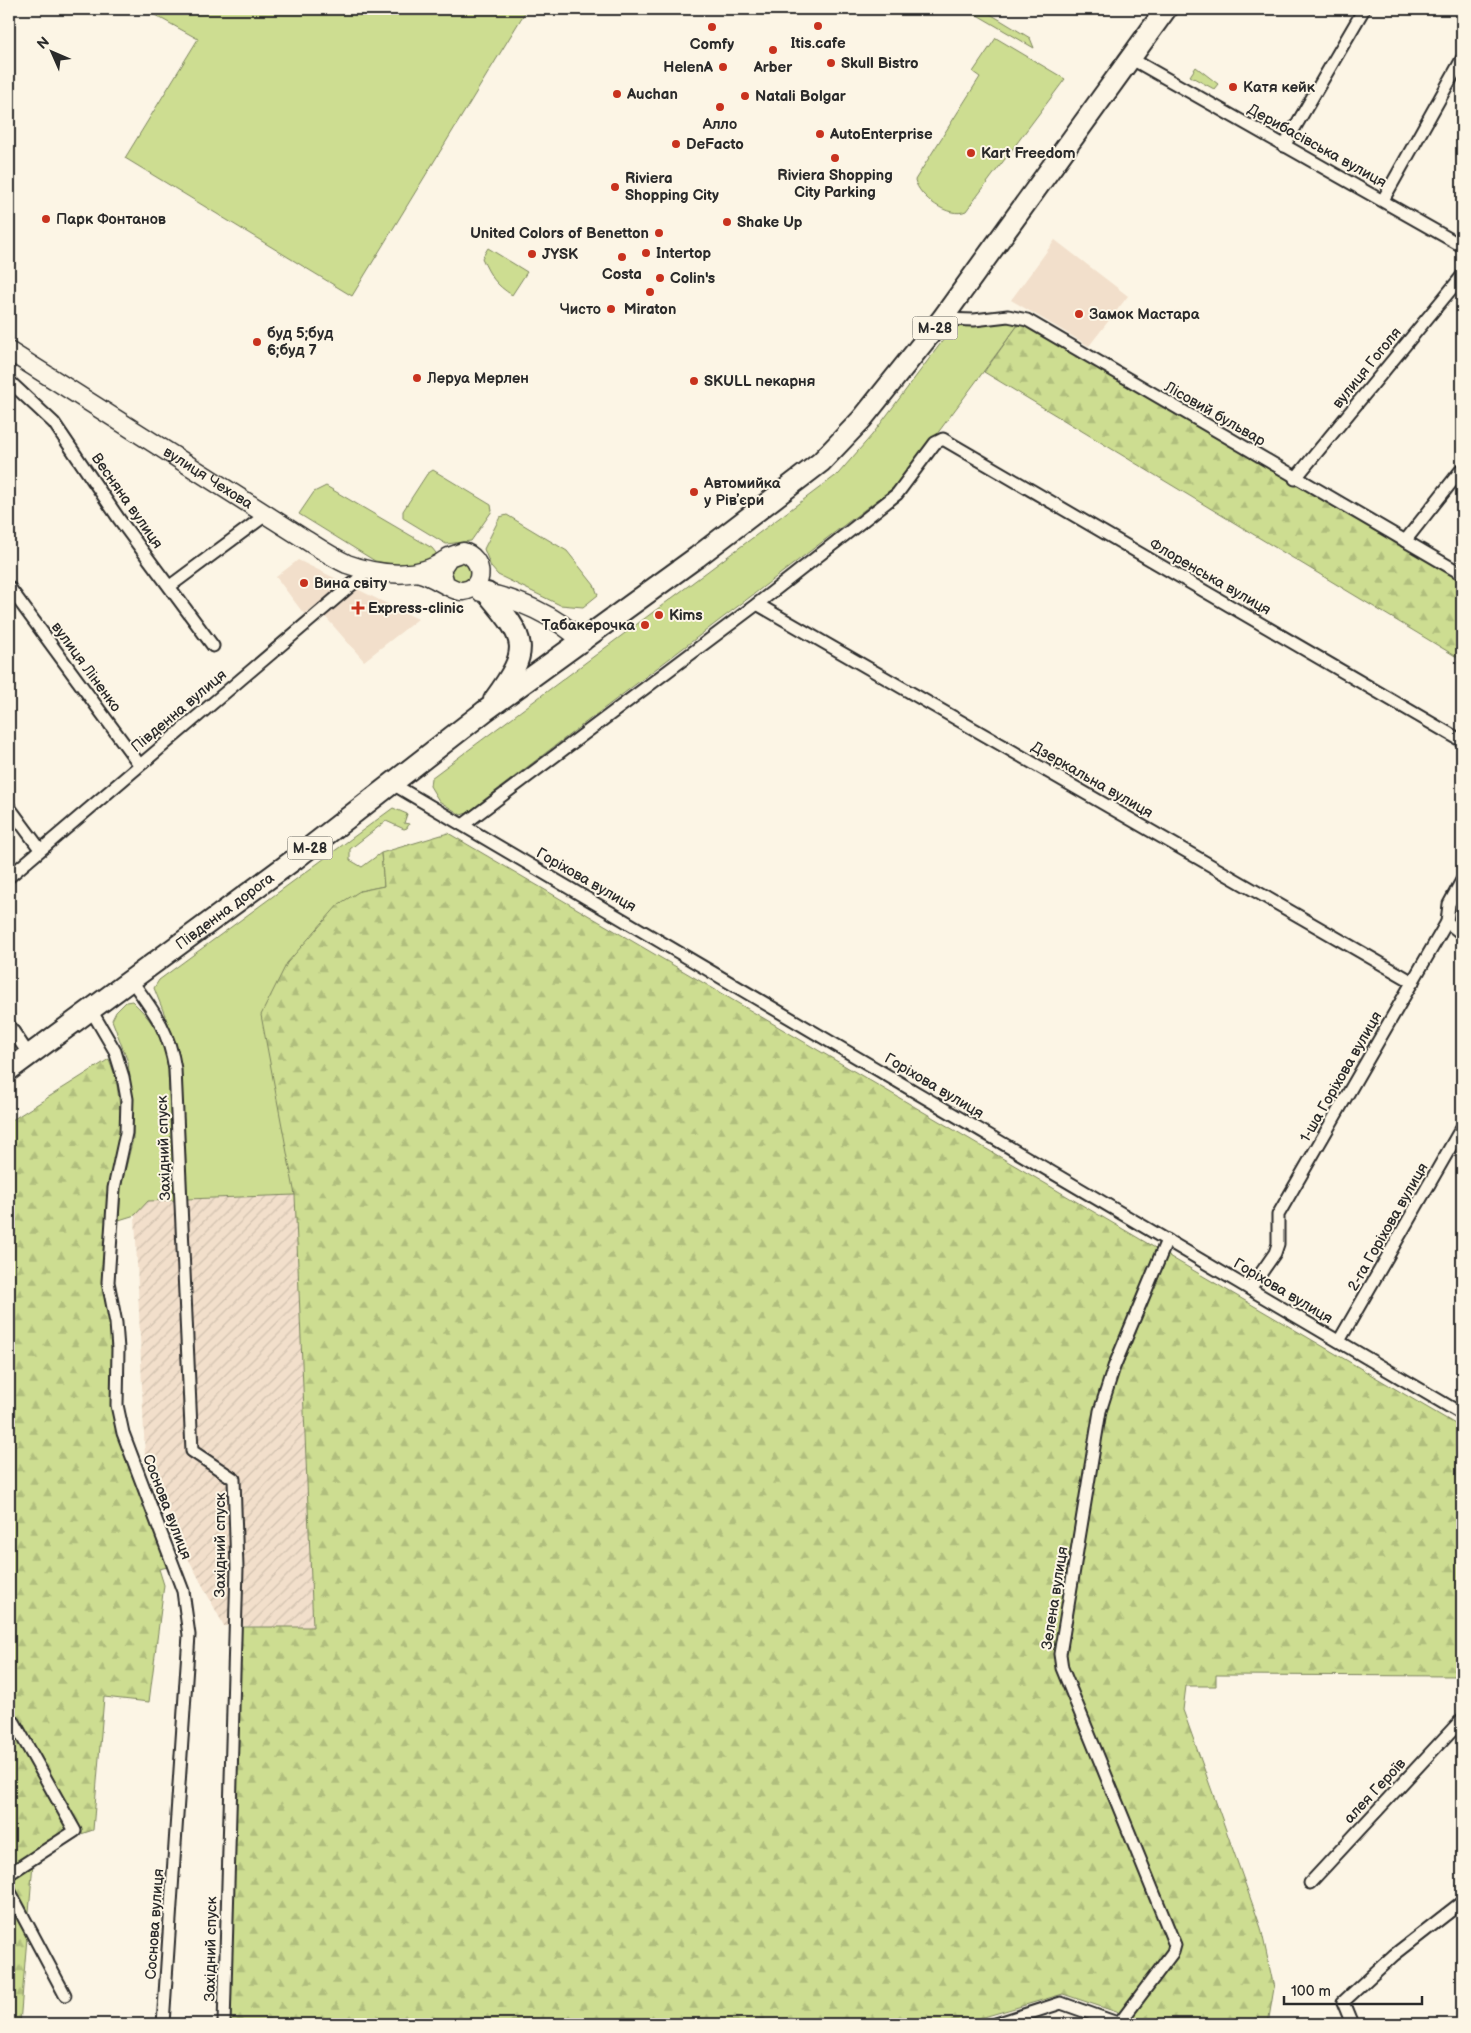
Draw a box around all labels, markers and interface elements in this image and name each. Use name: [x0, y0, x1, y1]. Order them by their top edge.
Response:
marker: Itis.cafe: [812, 20, 824, 32]
marker: Comfy: [706, 21, 718, 33]
north arrow: [28, 28, 78, 78]
text: N: [33, 33, 53, 53]
place label: Itis.cafe: [790, 34, 846, 53]
place label: Comfy: [690, 35, 734, 54]
marker: Arber: [767, 44, 779, 56]
place label: Skull Bistro: [841, 54, 919, 73]
marker: Skull Bistro: [825, 57, 837, 69]
place label: HelenA: [663, 58, 714, 77]
place label: Arber: [753, 58, 793, 77]
marker: HelenA: [717, 61, 729, 73]
place label: Катя кейк: [1243, 78, 1316, 97]
marker: Катя кейк: [1227, 81, 1239, 93]
place label: Auchan: [626, 85, 678, 104]
place label: Natali Bolgar: [755, 87, 847, 106]
marker: Auchan: [611, 88, 623, 100]
marker: Natali Bolgar: [739, 90, 751, 102]
street label: Дерибасівська вулиця: [1244, 100, 1390, 192]
marker: Алло: [714, 101, 726, 113]
place label: Алло: [702, 115, 737, 134]
place label: AutoEnterprise: [829, 125, 933, 144]
marker: AutoEnterprise: [814, 128, 826, 140]
place label: DeFacto: [686, 135, 744, 154]
marker: DeFacto: [670, 138, 682, 150]
place label: Kart Freedom: [981, 144, 1076, 163]
marker: Kart Freedom: [965, 147, 977, 159]
marker: Riviera Shopping City Parking: [829, 152, 841, 164]
place label: Riviera Shopping City Parking: [777, 166, 893, 202]
place label: Riviera Shopping City: [625, 169, 719, 205]
marker: Riviera Shopping City: [609, 181, 621, 193]
place label: Парк Фонтанов: [56, 210, 166, 229]
marker: Парк Фонтанов: [40, 213, 52, 225]
place label: Shake Up: [737, 213, 803, 232]
marker: Shake Up: [721, 216, 733, 228]
place label: United Colors of Benetton: [470, 224, 649, 243]
marker: United Colors of Benetton: [653, 227, 665, 239]
place label: Intertop: [656, 244, 711, 263]
place label: JYSK: [542, 245, 578, 264]
marker: Intertop: [640, 247, 652, 259]
marker: JYSK: [526, 248, 538, 260]
marker: Costa: [616, 251, 628, 263]
place label: Costa: [602, 265, 642, 284]
place label: Colin's: [670, 269, 715, 288]
marker: Colin's: [654, 272, 666, 284]
marker: Miraton: [644, 286, 656, 298]
place label: Чисто: [560, 300, 601, 319]
place label: Miraton: [624, 300, 676, 319]
marker: Чисто: [605, 303, 617, 315]
place label: Замок Мастара: [1089, 305, 1200, 324]
marker: Замок Мастара: [1073, 308, 1085, 320]
road number: М-28: [912, 316, 958, 339]
place label: буд 5;буд 6;буд 7: [267, 324, 333, 360]
street label: вулиця Гоголя: [1328, 324, 1406, 412]
marker: буд 5;буд 6;буд 7: [251, 336, 263, 348]
place label: Леруа Мерлен: [426, 369, 529, 388]
marker: Леруа Мерлен: [411, 372, 423, 384]
place label: SKULL пекарня: [704, 372, 815, 391]
marker: SKULL пекарня: [688, 375, 700, 387]
street label: Лісовий бульвар: [1160, 377, 1269, 451]
street label: вулиця Чехова: [160, 442, 257, 513]
street label: Весняна вулиця: [87, 450, 167, 552]
place label: Автомийка у Рівʼєри: [703, 474, 781, 510]
marker: Автомийка у Рівʼєри: [688, 486, 700, 498]
street label: Флоренська вулиця: [1146, 534, 1274, 620]
place label: Вина світу: [314, 574, 388, 593]
marker: Вина світу: [298, 577, 310, 589]
place label: Express-clinic: [368, 599, 464, 618]
marker: Express-clinic: [352, 602, 364, 614]
place label: Kims: [669, 606, 703, 625]
marker: Kims: [653, 609, 665, 621]
place label: Табакерочка: [541, 616, 635, 635]
street label: вулиця Ліненко: [47, 618, 125, 716]
marker: Табакерочка: [639, 619, 651, 631]
street label: Південна вулиця: [127, 665, 231, 757]
street label: Дзеркальна вулиця: [1028, 737, 1156, 823]
road number: М-28: [288, 836, 332, 860]
street label: Горіхова вулиця: [533, 844, 639, 916]
street label: Південна дорога: [172, 868, 278, 954]
street label: 1-ша Горіхова вулиця: [1296, 1008, 1386, 1146]
street label: Горіхова вулиця: [881, 1049, 987, 1123]
street label: Західний спуск: [153, 1095, 175, 1201]
street label: 2-га Горіхова вулиця: [1344, 1159, 1432, 1295]
street label: Горіхова вулиця: [1230, 1254, 1336, 1328]
street label: Соснова вулиця: [138, 1452, 196, 1562]
street label: Західний спуск: [211, 1492, 230, 1598]
street label: Зелена вулиця: [1037, 1545, 1073, 1651]
street label: алея Героїв: [1340, 1754, 1410, 1828]
street label: Соснова вулиця: [142, 1868, 168, 1980]
street label: Західний спуск: [201, 1896, 221, 2002]
scale bar: [1284, 1973, 1421, 2005]
text: 100 m: [1291, 1982, 1331, 2001]

